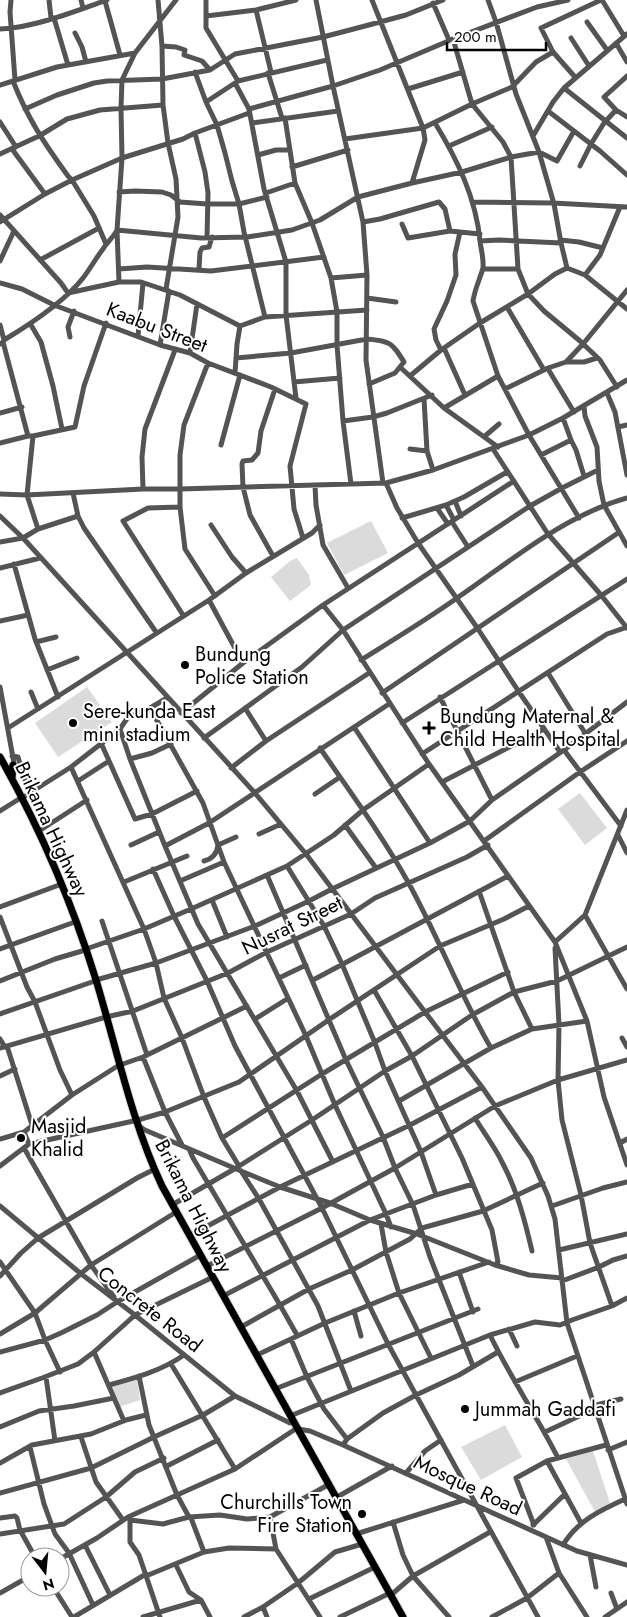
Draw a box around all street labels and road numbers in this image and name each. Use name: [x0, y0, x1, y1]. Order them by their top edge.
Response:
street label: Kaabu Street: [102, 295, 212, 360]
street label: Brikama Highway: [8, 757, 96, 902]
street label: Nusrat Street: [237, 888, 348, 962]
street label: Brikama Highway: [147, 1135, 240, 1278]
street label: Concrete Road: [91, 1259, 208, 1360]
street label: Mosque Road: [409, 1448, 527, 1523]

